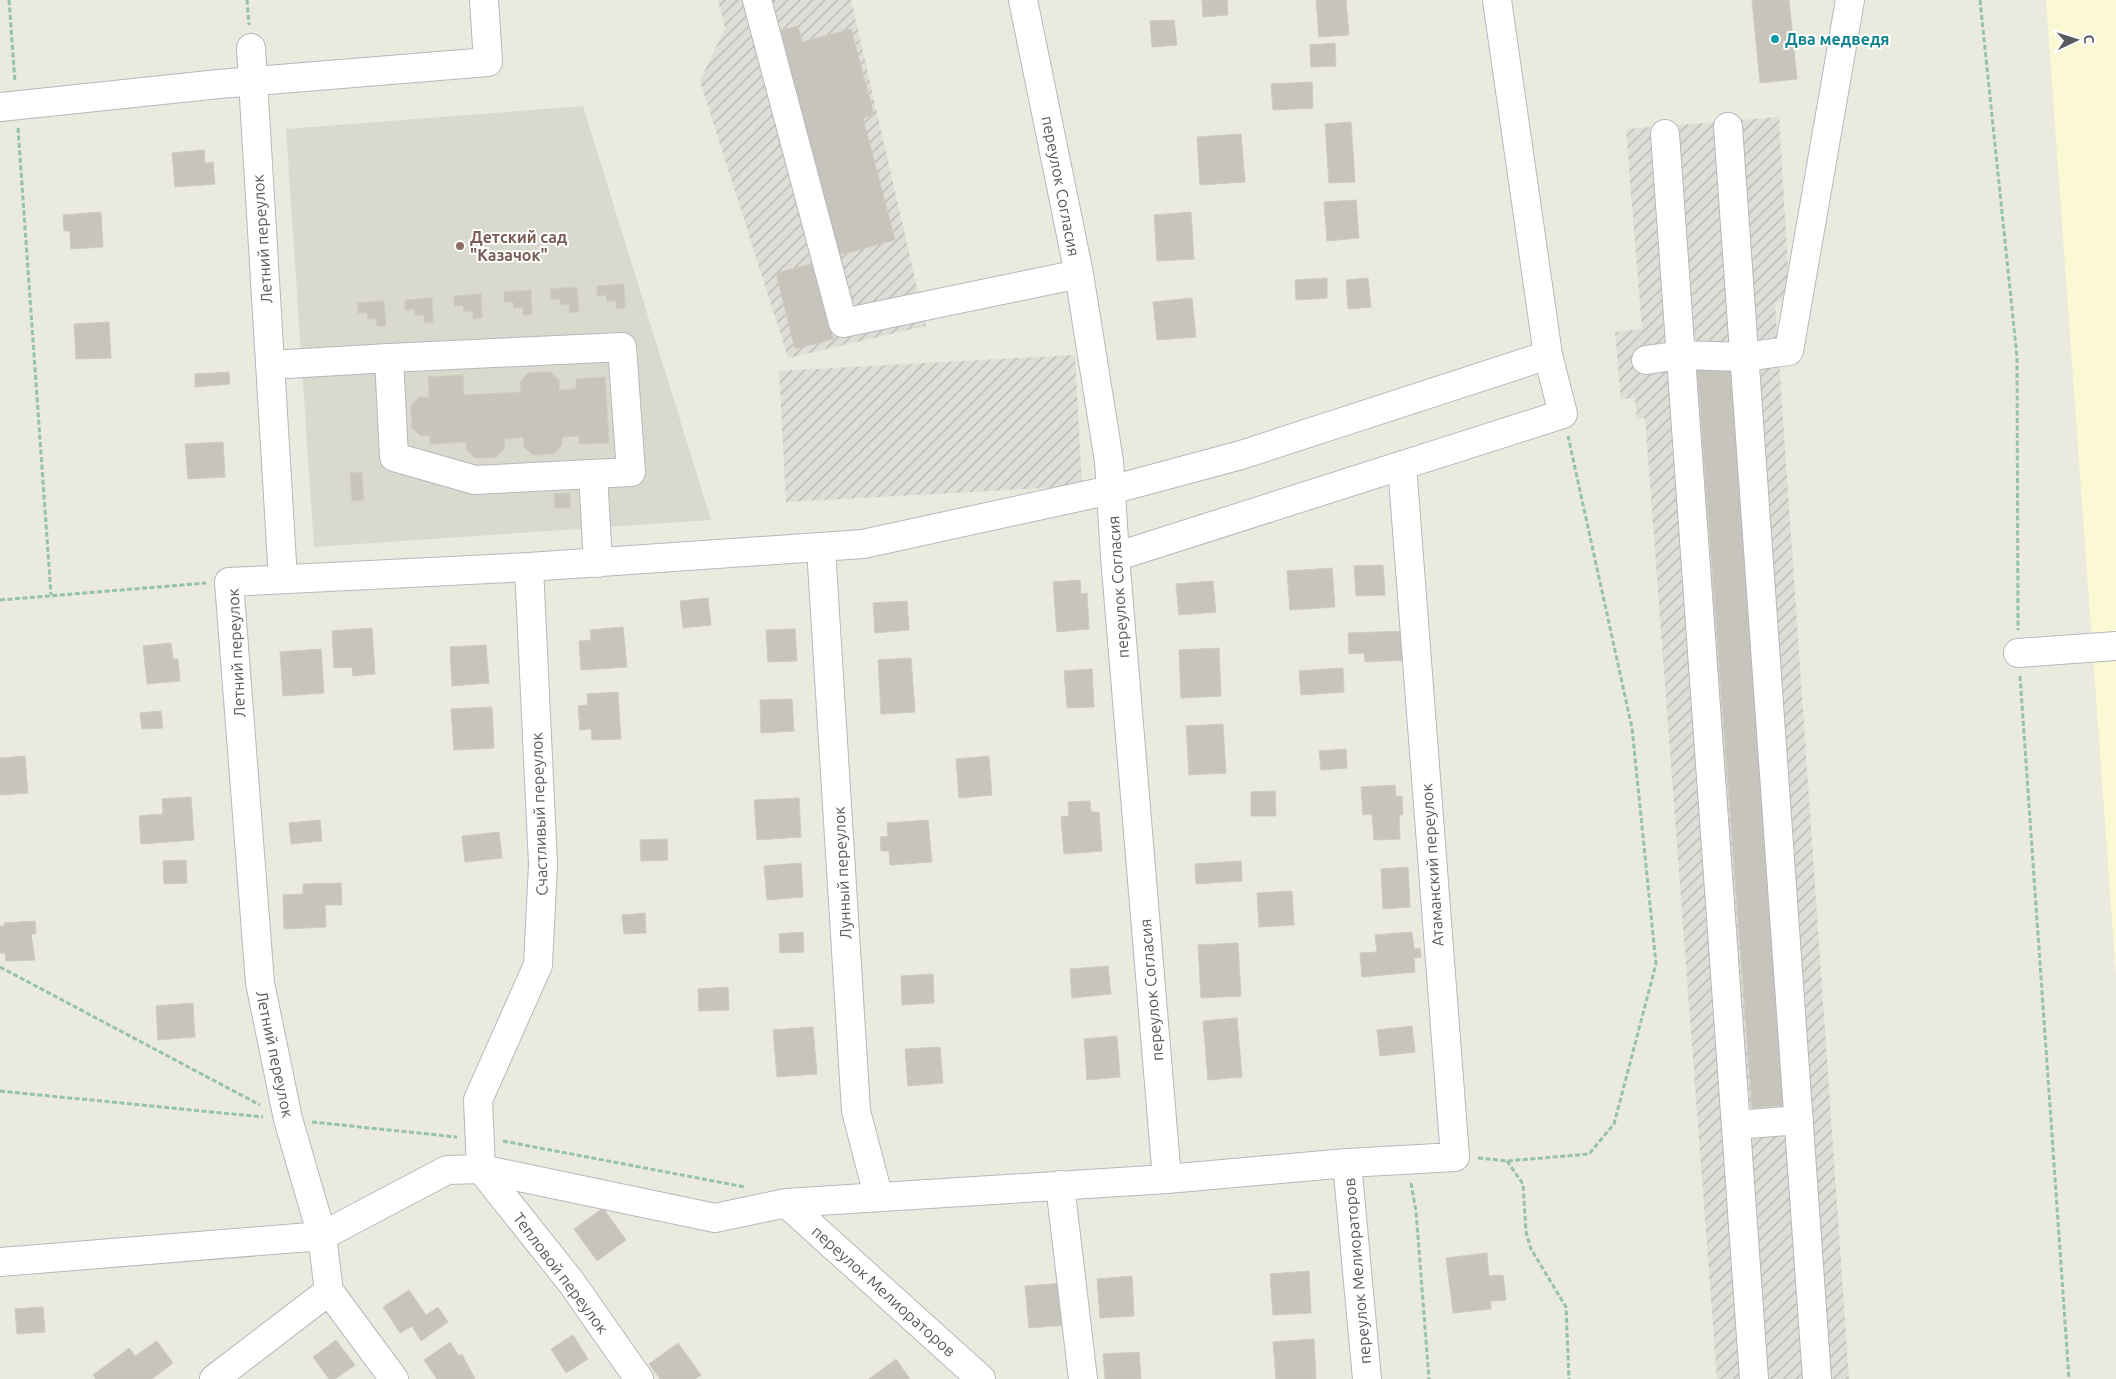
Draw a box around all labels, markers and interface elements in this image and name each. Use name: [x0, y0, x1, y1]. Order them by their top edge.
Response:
north arrow: [2051, 15, 2101, 65]
place label: Два медведя: [1785, 30, 1890, 48]
marker: Два медведя: [1769, 33, 1781, 45]
text: С: [2081, 34, 2097, 44]
street label: переулок Согласия: [1039, 114, 1083, 258]
street label: Летний переулок: [249, 174, 275, 304]
place label: Детский сад "Казачок": [470, 228, 568, 264]
marker: Детский сад "Казачок": [454, 240, 466, 252]
street label: переулок Согласия: [1104, 515, 1132, 659]
street label: Летний переулок: [224, 588, 248, 718]
street label: Счастливый переулок: [527, 732, 551, 896]
street label: Атаманский переулок: [1417, 783, 1447, 947]
street label: Лунный переулок: [830, 806, 854, 940]
street label: переулок Согласия: [1136, 918, 1166, 1062]
street label: Летний переулок: [253, 989, 297, 1119]
street label: переулок Мелиораторов: [1340, 1177, 1374, 1365]
street label: Тепловой переулок: [510, 1209, 612, 1337]
street label: переулок Мелиораторов: [809, 1222, 959, 1360]

